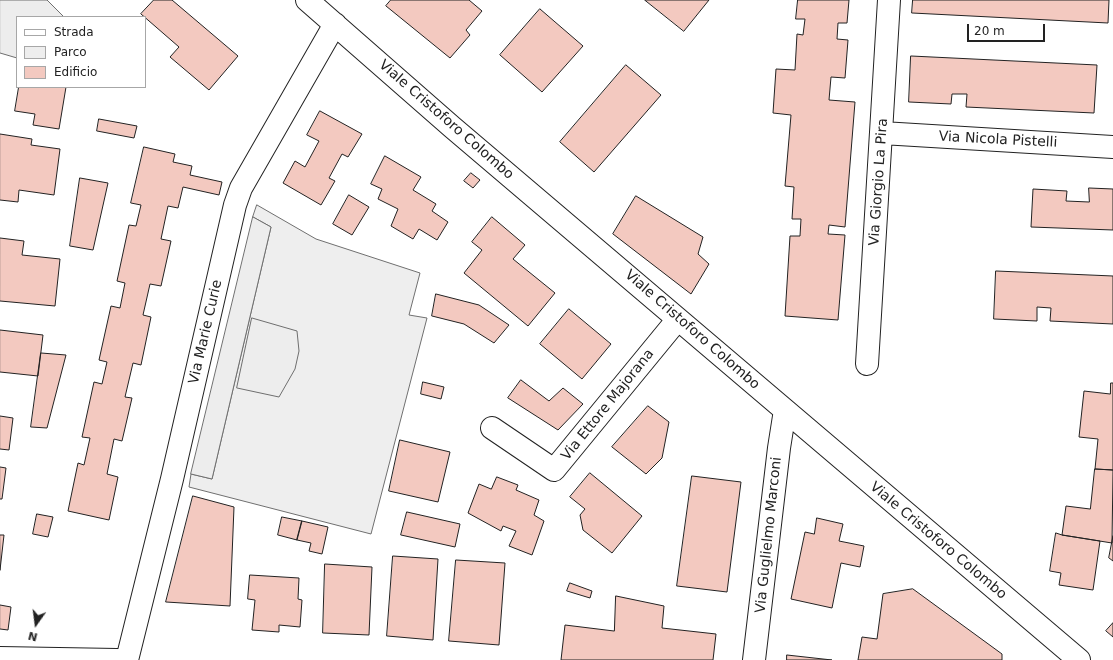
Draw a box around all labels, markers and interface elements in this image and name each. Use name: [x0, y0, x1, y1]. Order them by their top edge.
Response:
legend: [16, 16, 146, 88]
scale bar: [969, 16, 1047, 42]
text: 20 m: [974, 24, 1005, 38]
text: Strada: [54, 25, 94, 39]
text: Parco: [54, 45, 87, 59]
street label: Viale Cristoforo Colombo: [375, 57, 517, 183]
text: Edificio: [54, 65, 97, 79]
street label: Via Giorgio La Pira: [866, 118, 892, 246]
street label: Via Nicola Pistelli: [938, 129, 1058, 151]
street label: Viale Cristoforo Colombo: [621, 267, 763, 393]
street label: Via Marie Curie: [186, 278, 226, 386]
street label: Via Ettore Majorana: [558, 346, 658, 464]
street label: Via Guglielmo Marconi: [752, 456, 786, 614]
street label: Viale Cristoforo Colombo: [866, 479, 1010, 603]
north arrow: [16, 604, 56, 644]
text: N: [27, 629, 39, 644]

